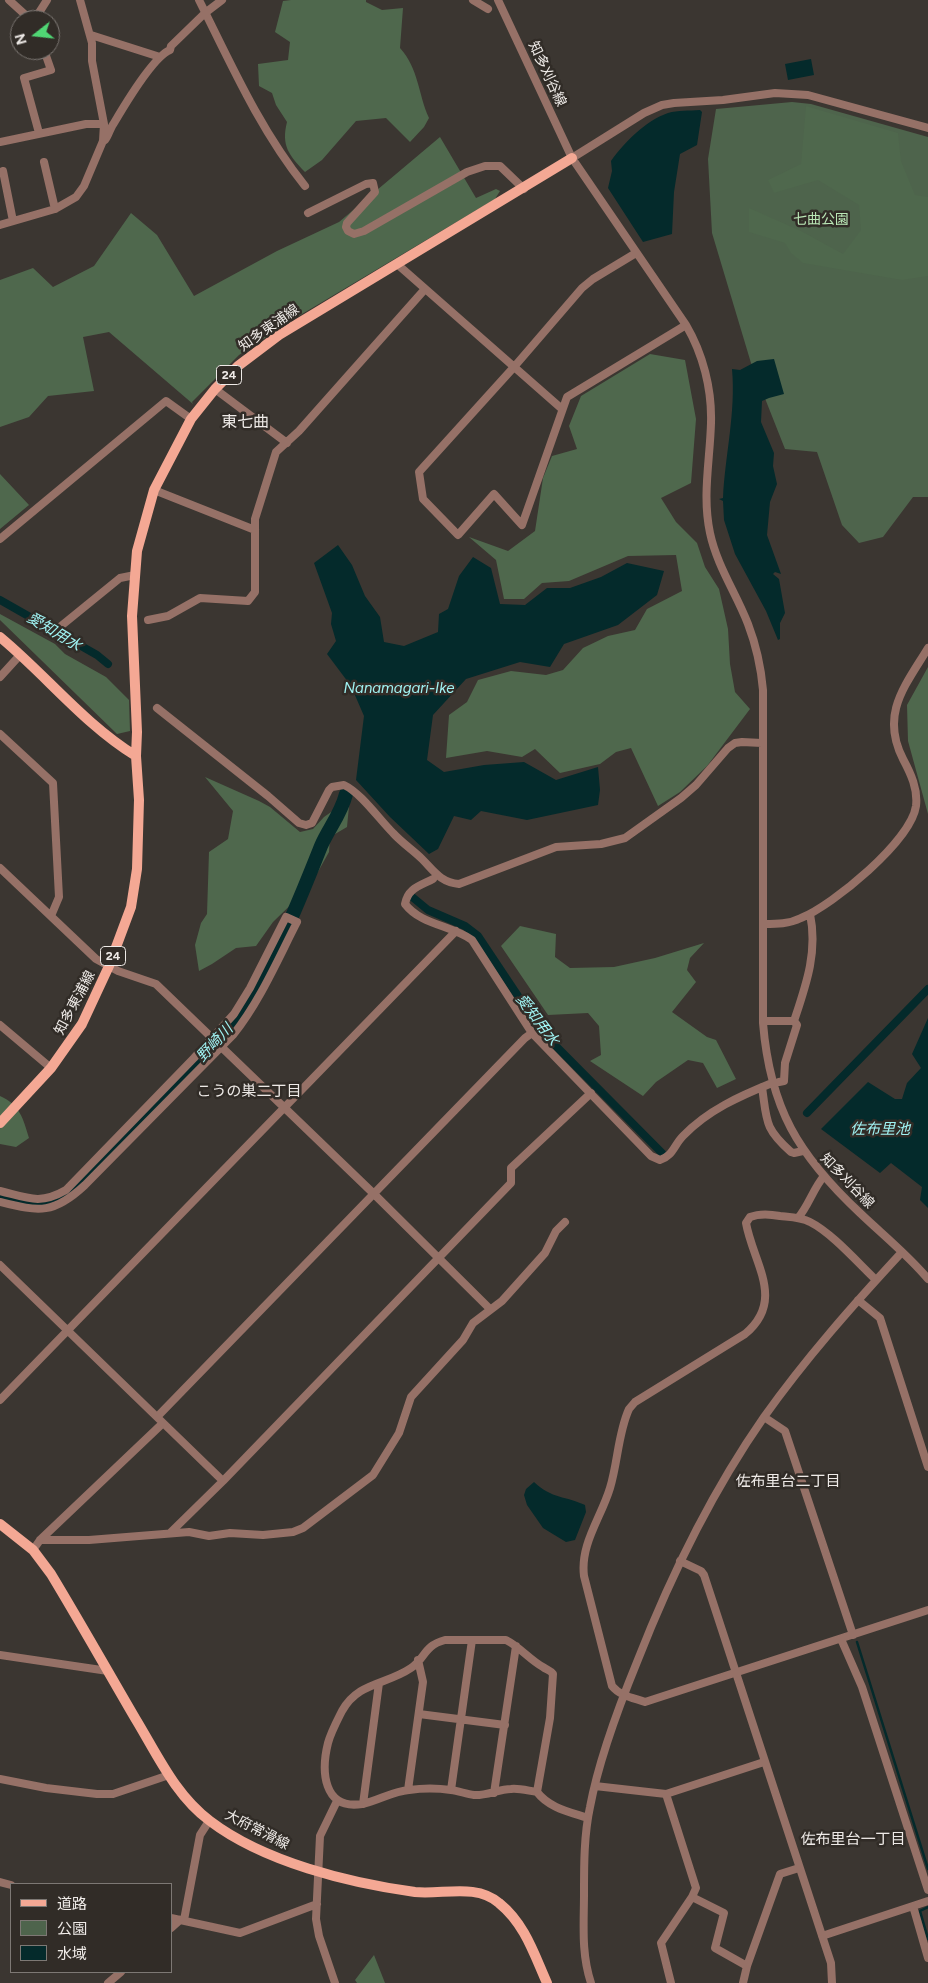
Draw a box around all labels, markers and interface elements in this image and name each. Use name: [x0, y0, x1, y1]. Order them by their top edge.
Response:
north arrow: [10, 10, 60, 60]
text: N: [11, 31, 31, 47]
street label: 知多刈谷線: [525, 39, 569, 109]
park label: 七曲公園: [793, 212, 849, 228]
street label: 知多東浦線: [236, 301, 302, 355]
road number: 24: [216, 366, 242, 384]
district label: 東七曲: [221, 412, 269, 432]
water label: 愛知用水: [24, 609, 84, 655]
water label: Nanamagari-Ike: [344, 680, 454, 698]
road number: 24: [100, 946, 126, 966]
street label: 知多東浦線: [51, 968, 99, 1038]
water label: 愛知用水: [512, 991, 562, 1049]
water label: 野崎川: [193, 1020, 237, 1066]
district label: こうの巣二丁目: [197, 1083, 301, 1101]
water label: 佐布里池: [850, 1121, 910, 1139]
street label: 知多刈谷線: [817, 1150, 877, 1212]
district label: 佐布里台二丁目: [736, 1473, 840, 1491]
street label: 大府常滑線: [222, 1807, 292, 1853]
district label: 佐布里台一丁目: [801, 1831, 905, 1849]
legend: [10, 1883, 172, 1973]
text: 道路: [57, 1895, 87, 1913]
text: 公園: [57, 1920, 87, 1938]
text: 水域: [57, 1945, 87, 1963]

